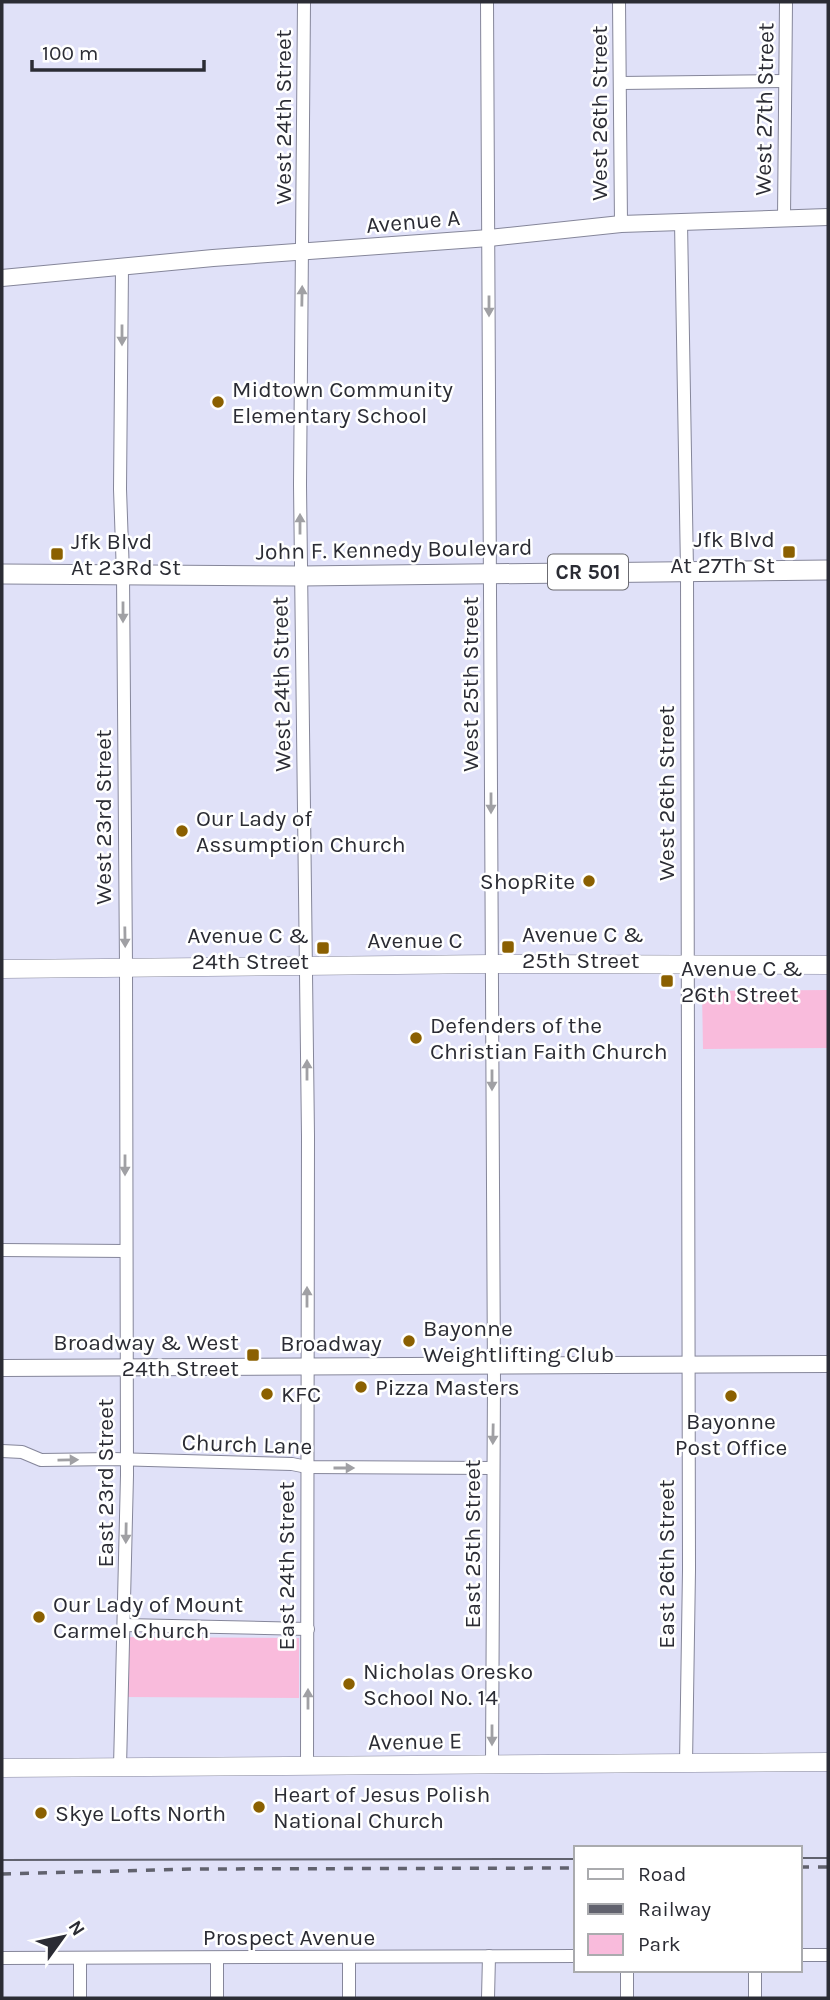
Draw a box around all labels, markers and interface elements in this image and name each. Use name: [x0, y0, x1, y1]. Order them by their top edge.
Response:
street label: West 27th Street: [749, 22, 780, 196]
street label: West 26th Street: [586, 25, 613, 201]
scale bar: [32, 28, 203, 72]
street label: West 24th Street: [270, 29, 297, 205]
text: 100 m: [42, 41, 99, 65]
street label: Avenue A: [365, 204, 461, 239]
one-way arrow: [296, 285, 308, 307]
one-way arrow: [483, 296, 495, 318]
one-way arrow: [116, 324, 127, 346]
place label: Midtown Community Elementary School: [232, 376, 453, 429]
marker: Midtown Community Elementary School: [210, 394, 226, 410]
one-way arrow: [294, 512, 306, 534]
place label: Jfk Blvd At 27Th St: [670, 526, 775, 579]
place label: Jfk Blvd At 23Rd St: [71, 528, 181, 581]
street label: John F. Kennedy Boulevard: [255, 534, 533, 565]
marker: Jfk Blvd At 27Th St: [781, 544, 797, 560]
marker: Jfk Blvd At 23Rd St: [49, 546, 65, 562]
road number: CR 501: [548, 554, 628, 590]
street label: West 24th Street: [266, 596, 297, 772]
street label: West 25th Street: [457, 596, 484, 772]
one-way arrow: [117, 601, 129, 623]
street label: West 26th Street: [653, 705, 680, 881]
street label: West 23rd Street: [90, 729, 117, 905]
one-way arrow: [485, 793, 497, 815]
place label: Our Lady of Assumption Church: [196, 805, 406, 858]
marker: Our Lady of Assumption Church: [174, 823, 190, 839]
place label: ShopRite: [480, 868, 575, 895]
marker: ShopRite: [581, 873, 597, 889]
place label: Avenue C & 25th Street: [522, 921, 644, 974]
place label: Avenue C & 24th Street: [187, 922, 309, 975]
one-way arrow: [119, 926, 131, 948]
street label: Avenue C: [367, 927, 463, 954]
marker: Avenue C & 25th Street: [500, 939, 516, 955]
marker: Avenue C & 24th Street: [315, 940, 331, 956]
place label: Avenue C & 26th Street: [681, 955, 803, 1008]
marker: Avenue C & 26th Street: [659, 973, 675, 989]
place label: Defenders of the Christian Faith Church: [430, 1012, 668, 1065]
marker: Defenders of the Christian Faith Church: [408, 1030, 424, 1046]
one-way arrow: [301, 1058, 313, 1080]
one-way arrow: [486, 1069, 498, 1091]
one-way arrow: [119, 1154, 131, 1176]
one-way arrow: [301, 1286, 313, 1308]
place label: Bayonne Weightlifting Club: [423, 1315, 614, 1368]
place label: Broadway & West 24th Street: [53, 1329, 239, 1382]
street label: Broadway: [280, 1330, 382, 1357]
marker: Bayonne Weightlifting Club: [401, 1333, 417, 1349]
marker: Broadway & West 24th Street: [245, 1347, 261, 1363]
place label: Pizza Masters: [375, 1374, 520, 1401]
marker: Pizza Masters: [353, 1379, 369, 1395]
place label: KFC: [281, 1381, 321, 1408]
marker: KFC: [259, 1386, 275, 1402]
marker: Bayonne Post Office: [723, 1388, 739, 1404]
street label: East 23rd Street: [92, 1398, 119, 1568]
place label: Bayonne Post Office: [675, 1408, 787, 1461]
one-way arrow: [487, 1424, 499, 1446]
street label: Church Lane: [181, 1429, 313, 1460]
one-way arrow: [57, 1454, 79, 1466]
street label: East 25th Street: [459, 1459, 486, 1629]
one-way arrow: [333, 1462, 355, 1473]
street label: East 26th Street: [653, 1479, 680, 1649]
street label: East 24th Street: [273, 1481, 300, 1651]
one-way arrow: [120, 1523, 132, 1545]
place label: Our Lady of Mount Carmel Church: [53, 1591, 244, 1644]
marker: Our Lady of Mount Carmel Church: [31, 1609, 47, 1625]
place label: Nicholas Oresko School No. 14: [363, 1658, 533, 1711]
marker: Nicholas Oresko School No. 14: [341, 1676, 357, 1692]
one-way arrow: [302, 1688, 314, 1710]
one-way arrow: [486, 1725, 498, 1747]
street label: Avenue E: [368, 1727, 462, 1756]
place label: Heart of Jesus Polish National Church: [273, 1781, 490, 1834]
marker: Heart of Jesus Polish National Church: [251, 1799, 267, 1815]
place label: Skye Lofts North: [55, 1800, 226, 1827]
marker: Skye Lofts North: [33, 1805, 49, 1821]
legend: [574, 1846, 802, 1972]
text: Road: [638, 1862, 686, 1886]
text: Railway: [638, 1897, 711, 1921]
north arrow: [28, 1902, 98, 1972]
text: N: [63, 1917, 89, 1940]
street label: Prospect Avenue: [203, 1924, 375, 1951]
text: Park: [638, 1932, 681, 1956]

